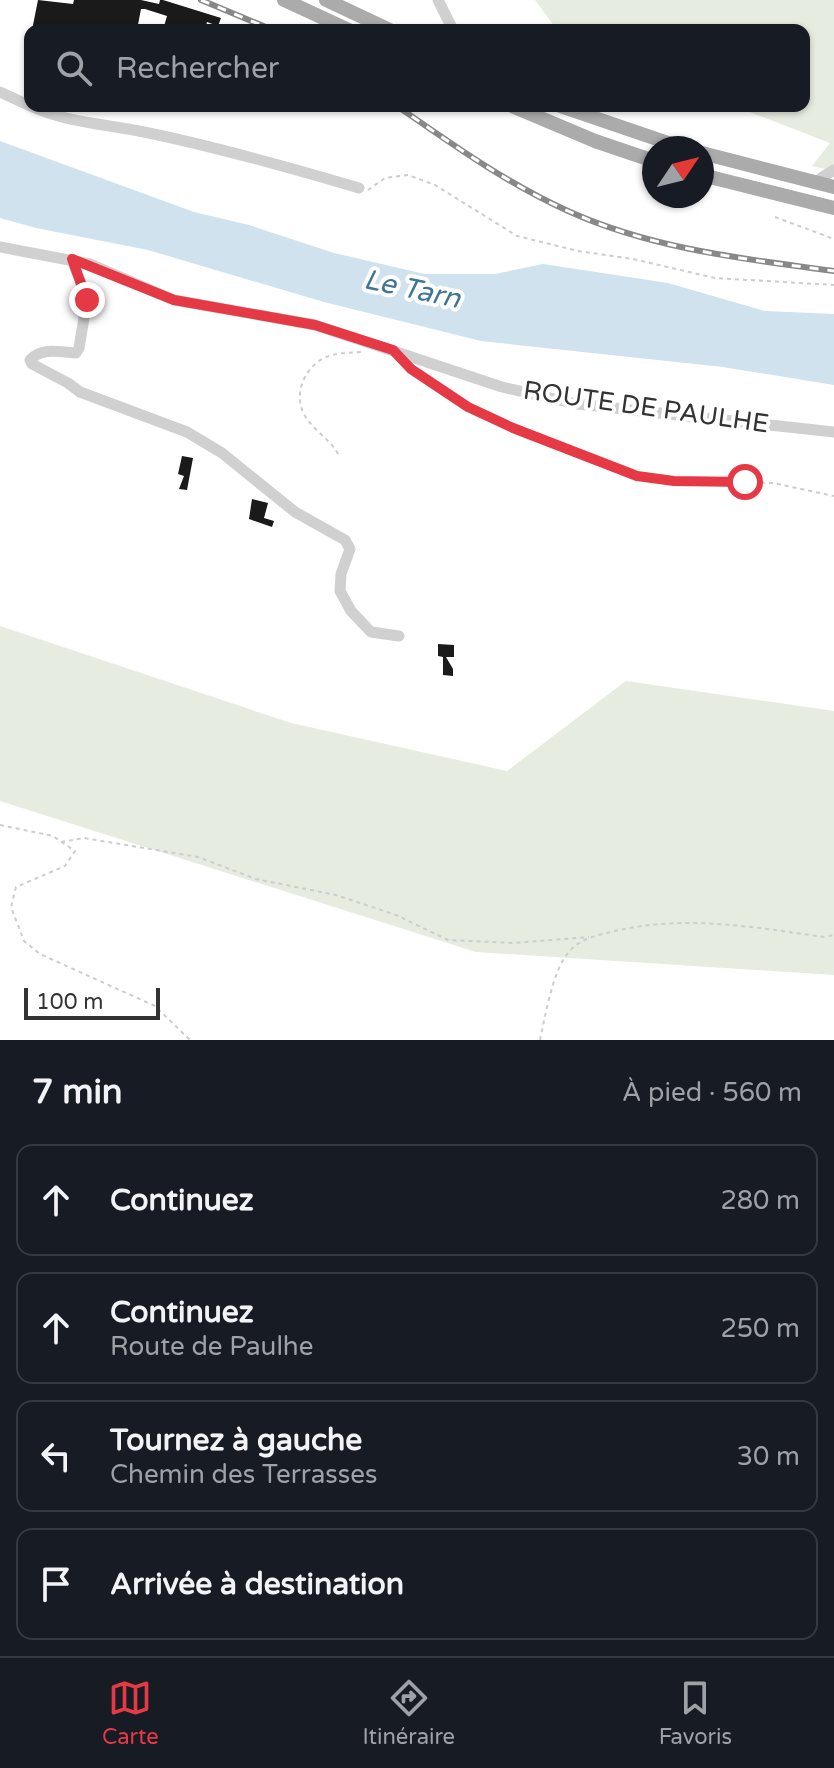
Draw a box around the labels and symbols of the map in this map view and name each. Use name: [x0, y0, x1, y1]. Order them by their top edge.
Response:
north arrow: [642, 136, 714, 208]
water label: Le Tarn: [361, 262, 464, 316]
route end: [69, 282, 105, 318]
street label: ROUTE DE PAULHE: [521, 374, 771, 440]
route start: [727, 464, 763, 500]
scale bar: [24, 984, 160, 1020]

